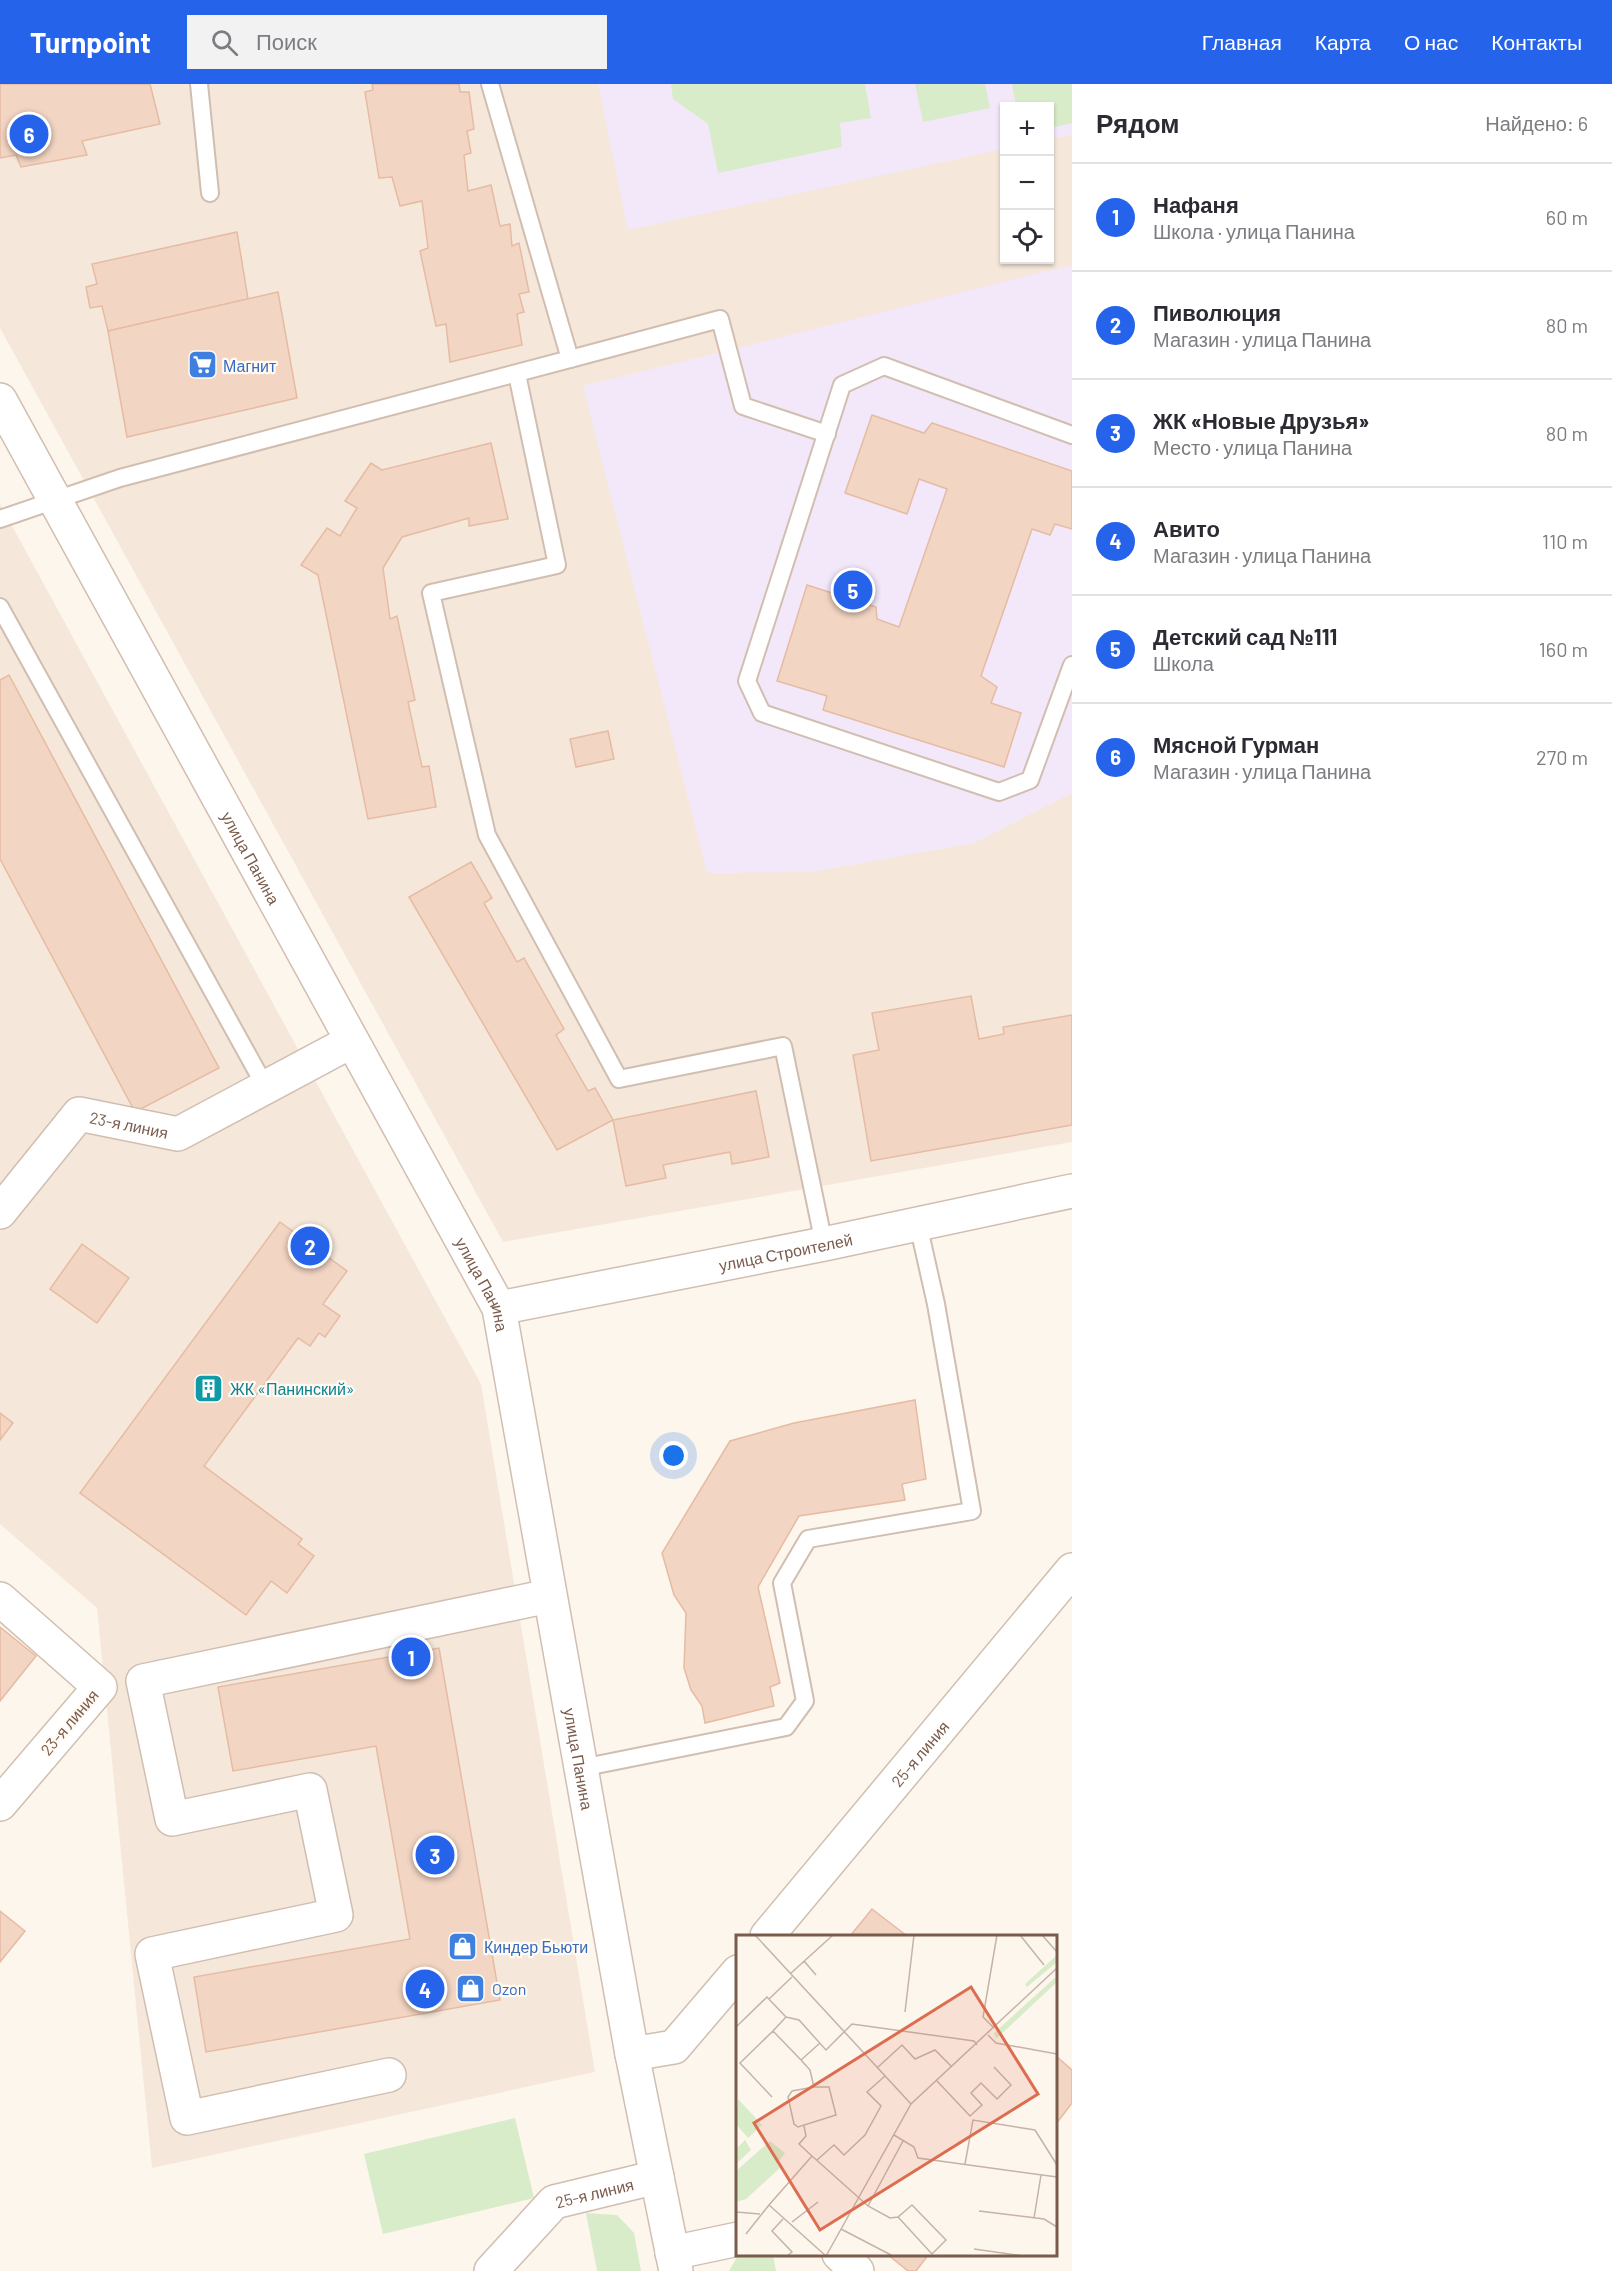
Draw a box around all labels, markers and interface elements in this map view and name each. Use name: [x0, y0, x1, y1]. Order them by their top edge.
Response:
search box: [187, 15, 607, 69]
text: Turnpoint: [30, 25, 151, 59]
icon: search: [208, 26, 241, 59]
text: Поиск: [256, 28, 317, 54]
text: Главная: [1202, 29, 1282, 54]
text: Карта: [1315, 29, 1371, 54]
text: О нас: [1404, 29, 1458, 54]
text: Контакты: [1491, 29, 1582, 54]
map controls: [1000, 102, 1054, 264]
button: +: [1000, 102, 1054, 156]
text: Рядом: [1096, 107, 1179, 138]
text: Найдено: 6: [1485, 111, 1588, 135]
pin: 6: [9, 112, 48, 156]
button: −: [1000, 156, 1054, 210]
text: Нафаня: [1153, 191, 1239, 217]
text: 1: [1112, 205, 1119, 229]
text: 60 m: [1546, 205, 1588, 229]
button: locate: [1000, 210, 1054, 264]
text: Школа · улица Панина: [1153, 219, 1355, 243]
text: Пиволюция: [1153, 299, 1281, 325]
text: 2: [1110, 313, 1121, 337]
text: 80 m: [1546, 313, 1588, 337]
text: Магазин · улица Панина: [1153, 327, 1371, 351]
supermarket icon: Магнит: [186, 349, 218, 381]
place label: Магнит: [223, 356, 277, 375]
text: ЖК «Новые Друзья»: [1153, 407, 1369, 433]
text: 3: [1110, 421, 1121, 445]
text: 80 m: [1546, 421, 1588, 445]
text: Место · улица Панина: [1153, 435, 1352, 459]
text: Авито: [1153, 515, 1220, 541]
text: 4: [1109, 529, 1122, 553]
text: 110 m: [1542, 529, 1588, 553]
text: Магазин · улица Панина: [1153, 543, 1371, 567]
pin: 5: [834, 568, 872, 612]
text: Детский сад №111: [1153, 623, 1337, 649]
text: 5: [1110, 637, 1121, 661]
text: 160 m: [1539, 637, 1588, 661]
text: Школа: [1153, 651, 1214, 675]
text: Мясной Гурман: [1153, 731, 1319, 757]
text: 6: [1110, 745, 1121, 769]
text: 270 m: [1536, 745, 1588, 769]
text: Магазин · улица Панина: [1153, 759, 1371, 783]
street label: улица Панина: [218, 808, 285, 907]
street label: 23-я линия: [88, 1107, 170, 1141]
pin: 2: [290, 1224, 330, 1268]
street label: улица Строителей: [717, 1229, 854, 1274]
street label: улица Панина: [452, 1234, 512, 1333]
building icon: ЖК «Панинский»: [193, 1372, 225, 1404]
place label: ЖК «Панинский»: [230, 1379, 354, 1398]
your location: [659, 1441, 688, 1470]
pin: 1: [392, 1634, 430, 1680]
street label: 23-я линия: [36, 1685, 102, 1759]
street label: улица Панина: [561, 1706, 598, 1811]
street label: 25-я линия: [887, 1716, 952, 1790]
pin: 3: [416, 1832, 454, 1878]
shop icon: Киндер Бьюти: [447, 1930, 479, 1962]
inset map: [736, 1935, 1057, 2256]
place label: Киндер Бьюти: [484, 1937, 588, 1956]
pin: 4: [406, 1966, 444, 2012]
shop icon: Ozon: [455, 1972, 487, 2004]
place label: Ozon: [492, 1979, 526, 1998]
street label: 25-я линия: [553, 2174, 635, 2211]

